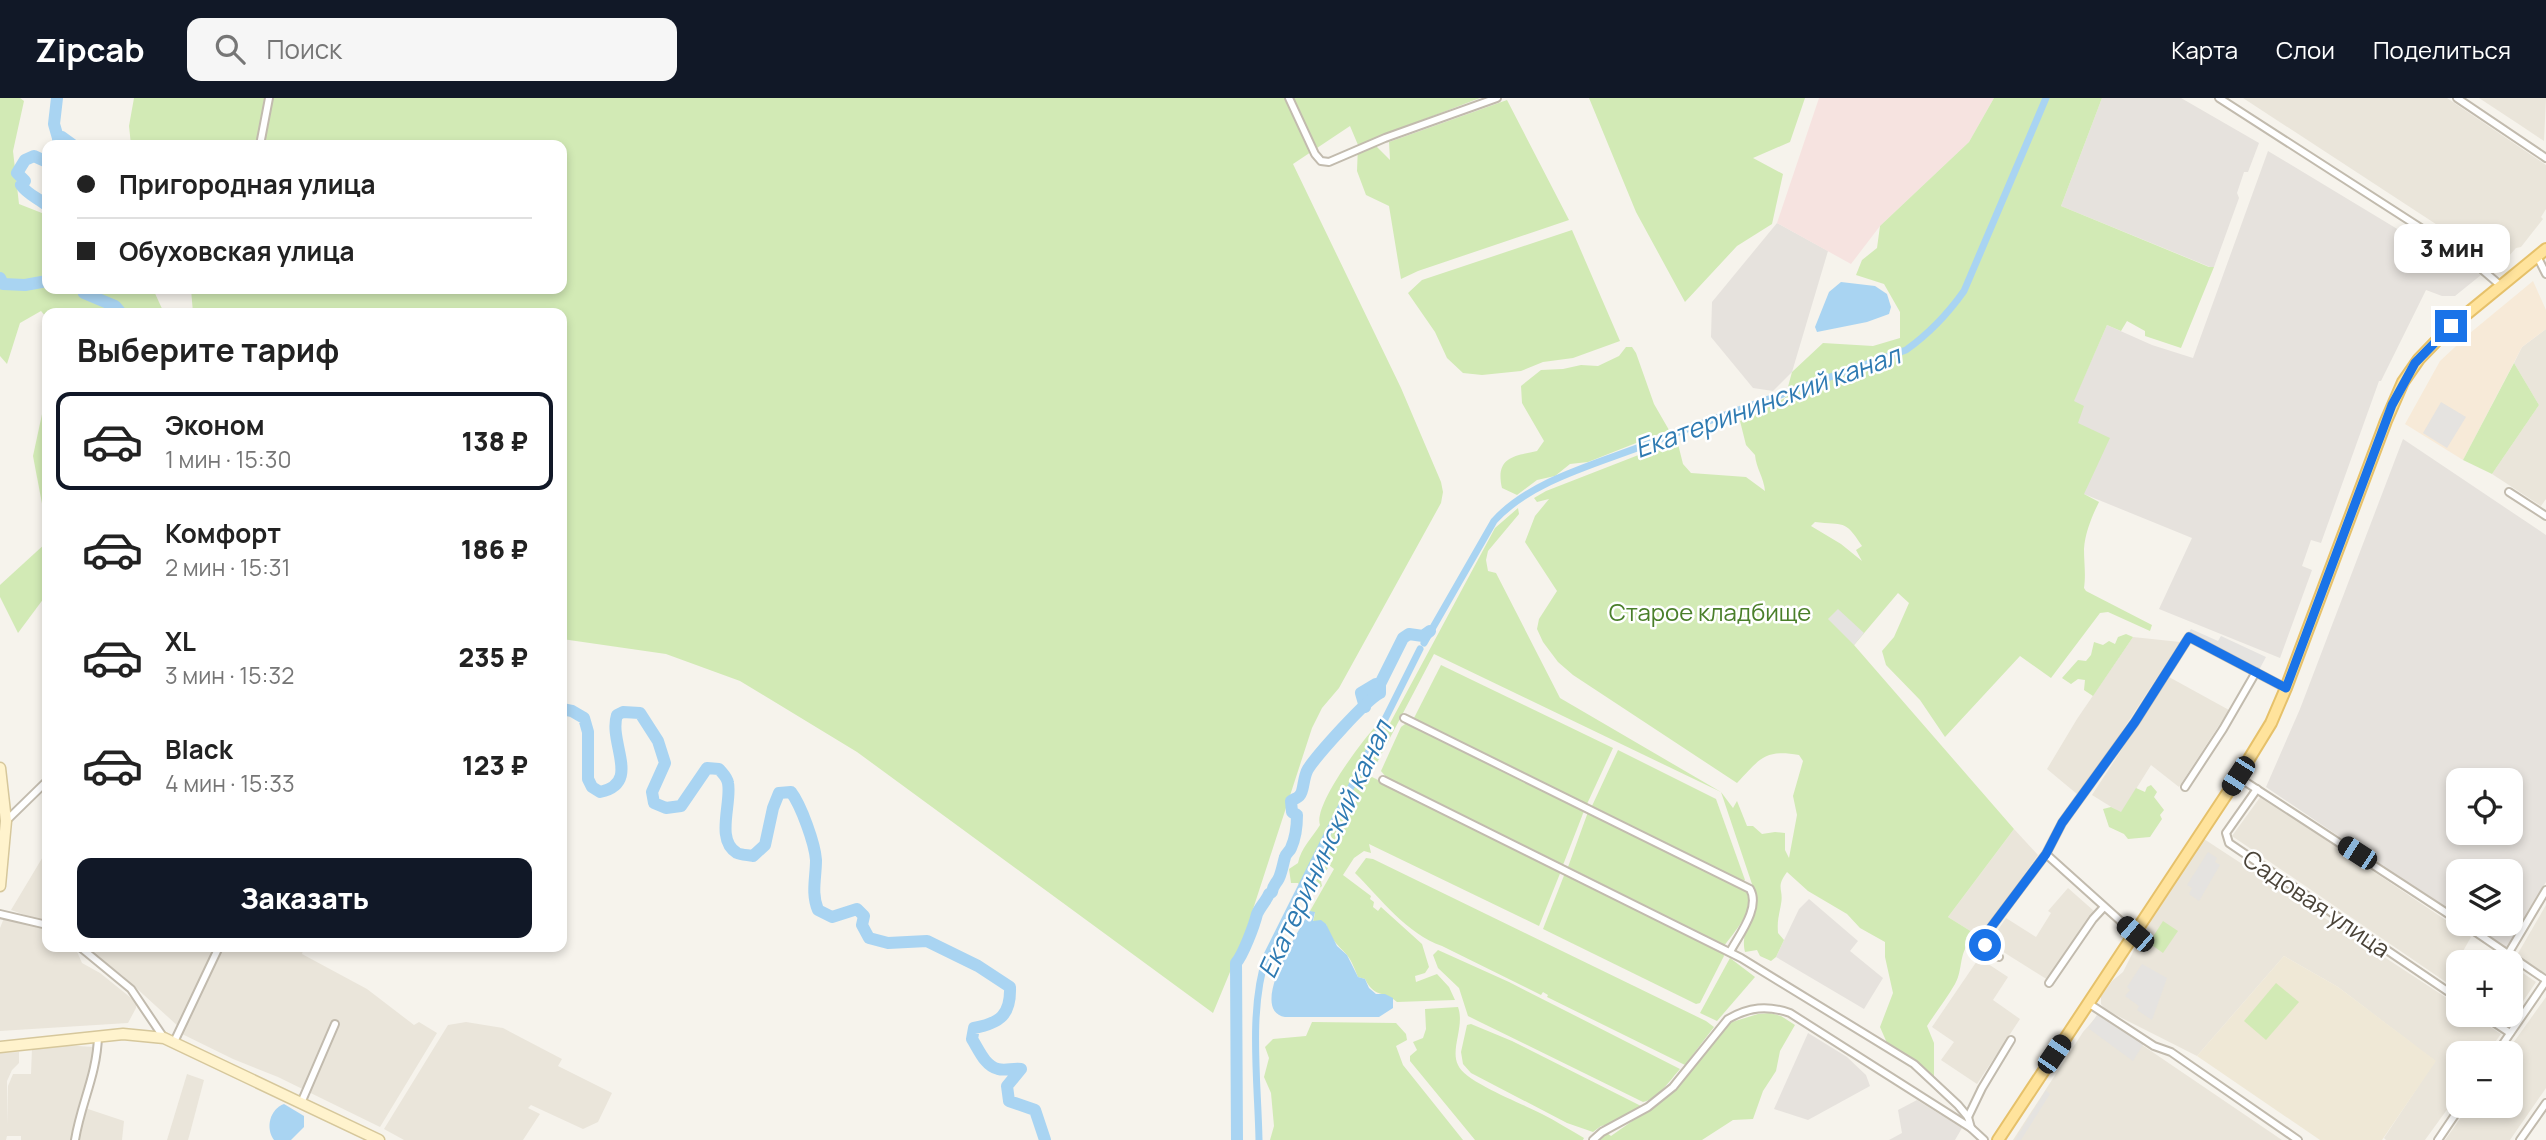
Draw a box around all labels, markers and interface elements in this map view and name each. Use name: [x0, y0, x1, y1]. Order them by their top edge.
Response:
search box: [187, 18, 677, 81]
text: Zipcab: [35, 27, 145, 72]
icon: search: [211, 30, 249, 68]
text: Поиск: [267, 31, 342, 67]
text: Карта: [2171, 33, 2238, 66]
text: Слои: [2276, 33, 2335, 66]
text: Поделиться: [2373, 33, 2511, 66]
text: Пригородная улица: [119, 166, 376, 202]
callout: 3 мин: [2393, 224, 2509, 274]
text: 3 мин: [2420, 232, 2484, 264]
text: Обуховская улица: [119, 233, 354, 269]
route end: [2435, 310, 2467, 342]
text: Выберите тариф: [77, 328, 339, 372]
water label: Екатерининский канал: [1629, 335, 1907, 466]
text: Эконом: [165, 407, 265, 443]
icon: car: [81, 410, 144, 473]
text: 138 ₽: [461, 423, 528, 459]
text: 1 мин · 15:30: [165, 443, 291, 475]
text: Комфорт: [165, 515, 281, 551]
icon: car: [81, 518, 144, 581]
text: 186 ₽: [461, 531, 528, 567]
text: 2 мин · 15:31: [165, 551, 291, 583]
park label: Старое кладбище: [1609, 595, 1811, 628]
text: XL: [165, 623, 196, 659]
icon: car: [81, 626, 144, 689]
text: 235 ₽: [458, 639, 528, 675]
text: 3 мин · 15:32: [165, 659, 294, 691]
water label: Екатерининский канал: [1248, 712, 1400, 984]
text: Black: [165, 731, 233, 767]
icon: car: [81, 734, 144, 797]
text: 123 ₽: [462, 747, 528, 783]
car: [2218, 753, 2259, 799]
text: 4 мин · 15:33: [165, 767, 295, 799]
map controls: [2446, 768, 2523, 1118]
button: locate: [2446, 768, 2523, 845]
car: [2334, 833, 2381, 873]
street label: Садовая улица: [2237, 841, 2397, 965]
button: Заказать: [77, 858, 532, 938]
button: layers: [2446, 859, 2523, 936]
car: [2113, 912, 2158, 956]
route start: [1969, 929, 2001, 961]
button: +: [2446, 950, 2523, 1027]
car: [2034, 1031, 2075, 1077]
button: −: [2446, 1041, 2523, 1118]

